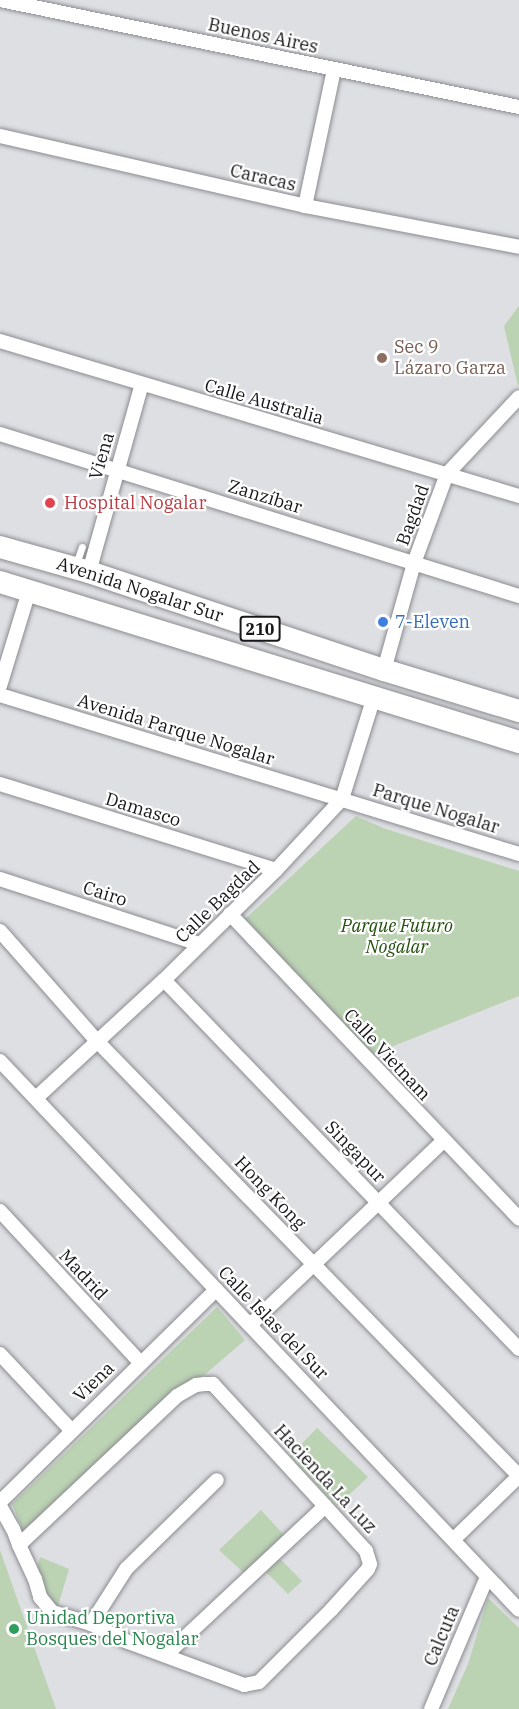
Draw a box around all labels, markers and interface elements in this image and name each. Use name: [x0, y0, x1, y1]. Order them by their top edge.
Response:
street label: Buenos Aires: [206, 14, 320, 58]
street label: Caracas: [228, 160, 298, 196]
place label: Sec 9 Lázaro Garza: [394, 337, 506, 380]
marker: Sec 9 Lázaro Garza: [375, 351, 389, 365]
street label: Calle Australia: [202, 375, 326, 429]
street label: Viena: [85, 430, 119, 482]
street label: Zanzíbar: [225, 476, 305, 518]
street label: Bagdad: [392, 482, 434, 548]
place label: Hospital Nogalar: [64, 492, 206, 514]
marker: Hospital Nogalar: [41, 494, 59, 512]
street label: Avenida Nogalar Sur: [54, 553, 226, 627]
place label: 7-Eleven: [395, 611, 470, 633]
marker: 7-Eleven: [376, 615, 390, 629]
road number: 210: [239, 616, 281, 642]
street label: Avenida Parque Nogalar: [75, 690, 277, 770]
street label: Parque Nogalar: [370, 779, 502, 839]
street label: Damasco: [103, 788, 183, 832]
street label: Calle Bagdad: [171, 856, 265, 948]
street label: Cairo: [80, 877, 130, 911]
park label: Parque Futuro Nogalar: [341, 916, 453, 958]
street label: Calle Vietnam: [339, 1005, 435, 1105]
street label: Singapur: [320, 1117, 390, 1187]
street label: Hong Kong: [230, 1152, 310, 1234]
street label: Madrid: [54, 1245, 112, 1305]
street label: Calle Islas del Sur: [213, 1262, 333, 1384]
street label: Viena: [69, 1357, 119, 1407]
street label: Hacienda La Luz: [269, 1420, 381, 1538]
street label: Calcuta: [420, 1603, 464, 1669]
place label: Unidad Deportiva Bosques del Nogalar: [26, 1608, 199, 1650]
marker: Unidad Deportiva Bosques del Nogalar: [7, 1622, 21, 1636]

